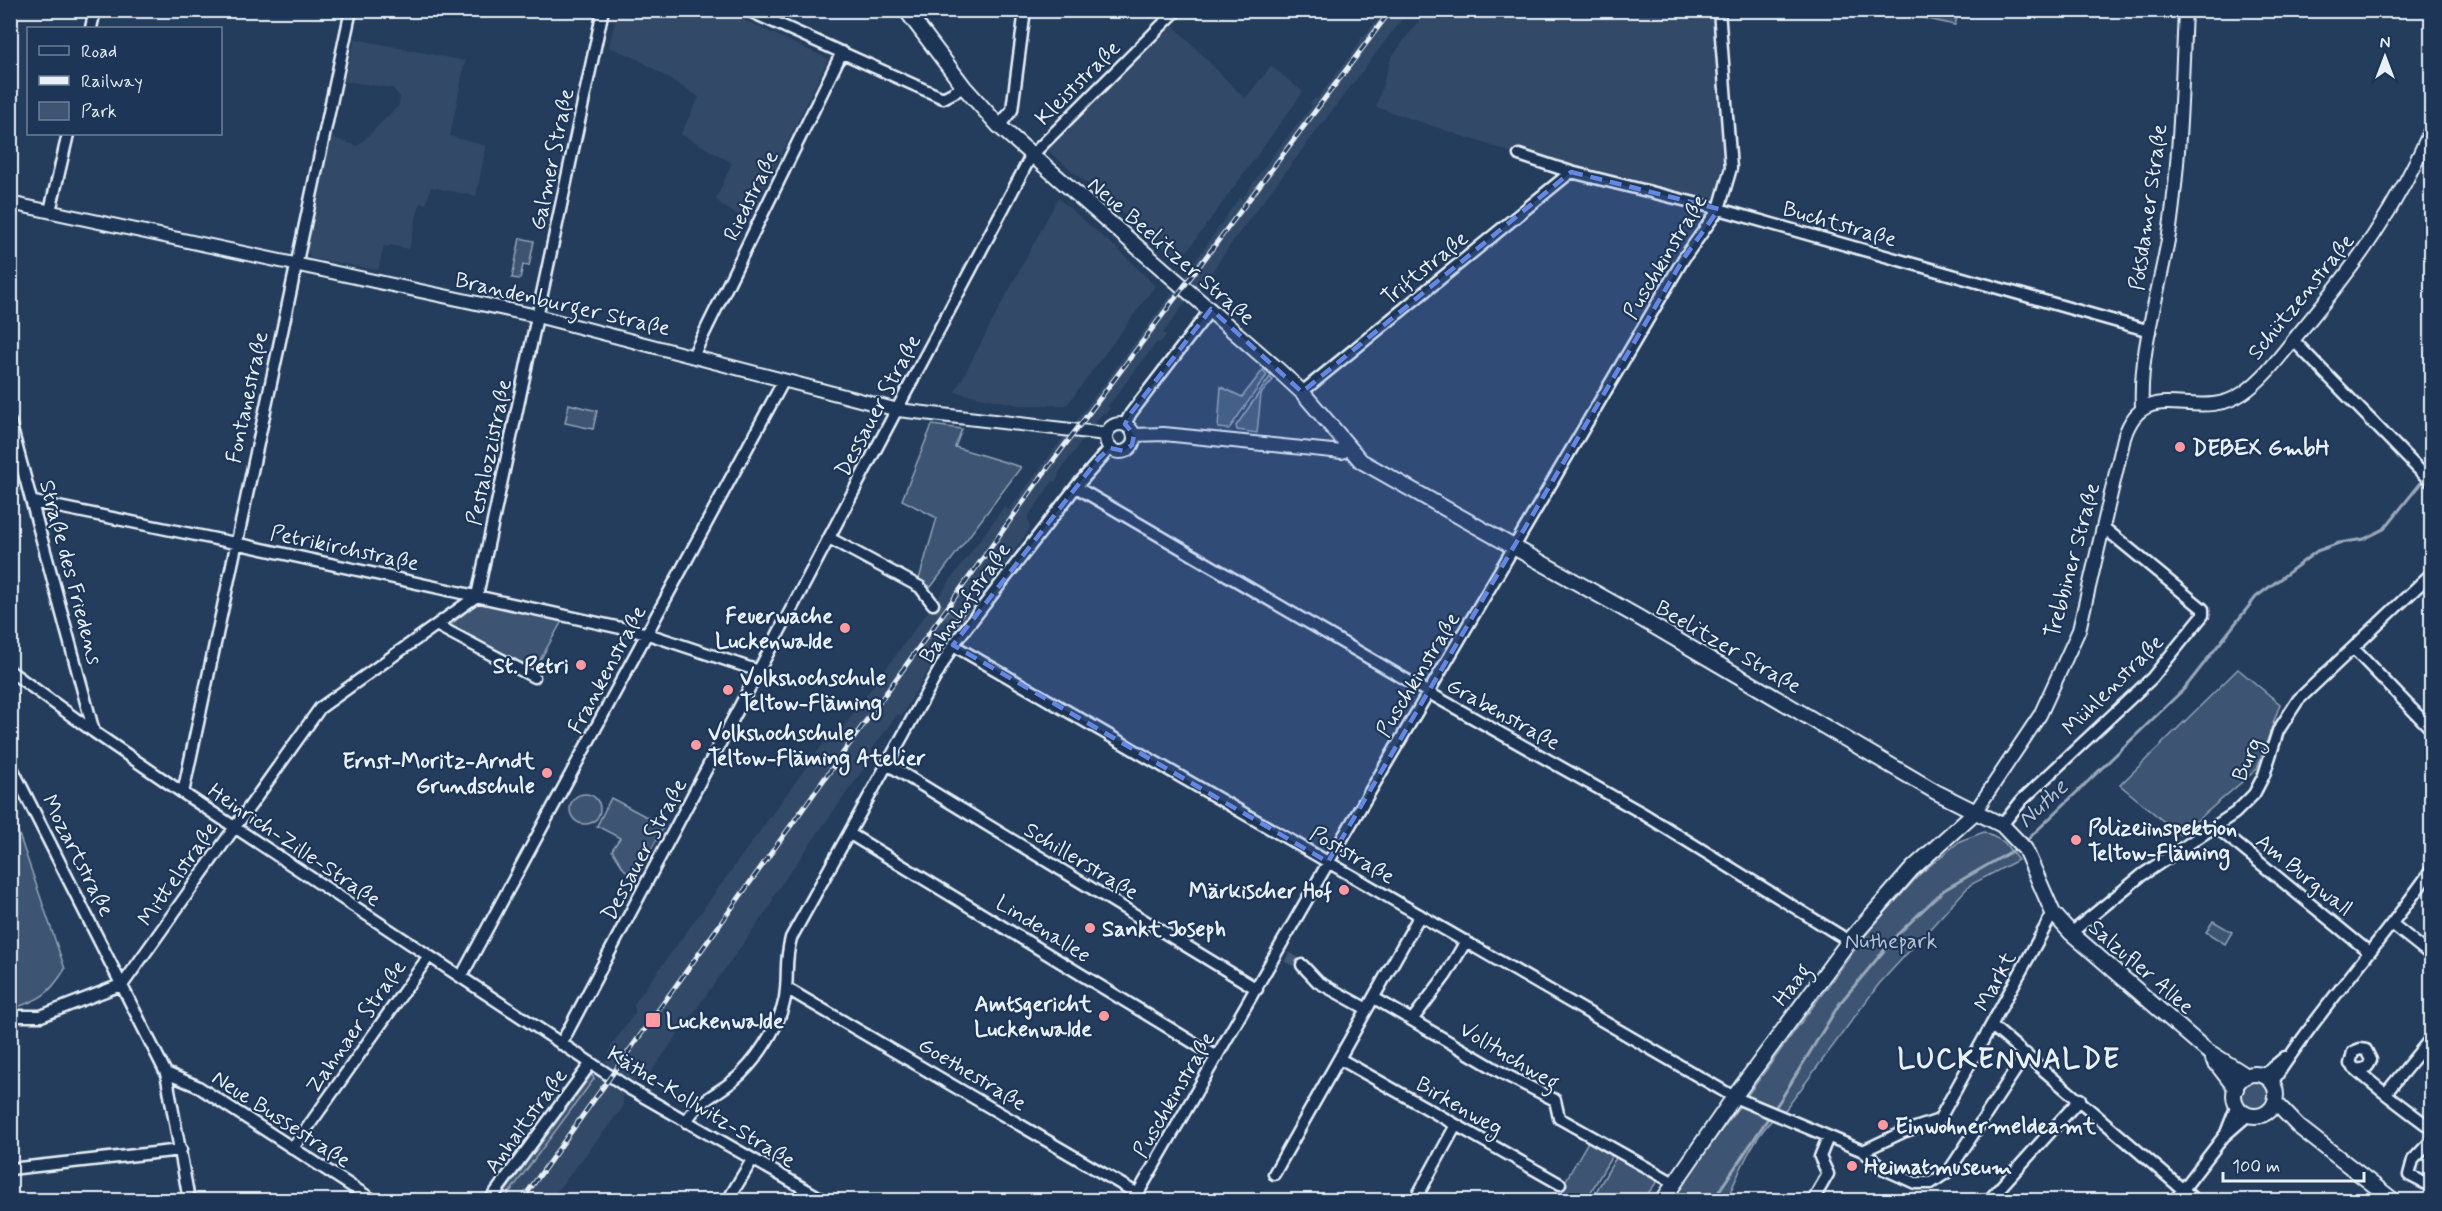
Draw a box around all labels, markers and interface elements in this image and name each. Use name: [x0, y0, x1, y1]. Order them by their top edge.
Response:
legend: [27, 27, 222, 135]
north arrow: [2355, 27, 2415, 87]
text: N: [2380, 33, 2390, 54]
street label: Kleiststraße: [1030, 35, 1127, 132]
text: Road: [81, 40, 117, 64]
text: Railway: [81, 70, 143, 94]
street label: Galmer Straße: [524, 86, 582, 233]
text: Park: [81, 100, 117, 124]
street label: Potsdamer Straße: [2123, 122, 2175, 292]
street label: Riedstraße: [718, 146, 786, 246]
street label: Neue Beelitzer Straße: [1081, 171, 1260, 332]
street label: Puschkinstraße: [1617, 189, 1714, 325]
street label: Buchtstraße: [1779, 195, 1900, 255]
street label: Triftstraße: [1376, 225, 1475, 312]
street label: Schützenstraße: [2242, 228, 2361, 366]
street label: Brandenburger Straße: [452, 267, 673, 346]
street label: Fontanestraße: [220, 329, 276, 466]
street label: Dessauer Straße: [829, 330, 928, 482]
street label: Pestalozzistraße: [461, 376, 519, 528]
place label: DEBEX GmbH: [2192, 435, 2330, 463]
marker: DEBEX GmbH: [2173, 440, 2187, 454]
street label: Straße des Friedens: [32, 477, 108, 668]
street label: Trebbiner Straße: [2039, 479, 2107, 641]
street label: Petrikirchstraße: [268, 520, 422, 578]
street label: Bahnhofstraße: [914, 537, 1018, 669]
street label: Beelitzer Straße: [1650, 595, 1806, 701]
street label: Frankenstraße: [562, 601, 653, 739]
place label: Feuerwache Luckenwalde: [715, 603, 833, 656]
street label: Puschkinstraße: [1370, 607, 1467, 743]
marker: Feuerwache Luckenwalde: [838, 621, 852, 635]
street label: Mühlenstraße: [2057, 628, 2170, 742]
place label: St. Petri: [493, 653, 569, 681]
marker: St. Petri: [574, 658, 588, 672]
place label: Volkshochschule Teltow-Fläming: [740, 665, 886, 721]
street label: Grabenstraße: [1441, 672, 1565, 758]
marker: Volkshochschule Teltow-Fläming: [721, 683, 735, 697]
place label: Volkshochschule Teltow-Fläming Atelier: [708, 720, 926, 776]
street label: Burg: [2226, 734, 2272, 787]
marker: Volkshochschule Teltow-Fläming Atelier: [689, 738, 703, 752]
place label: Ernst-Moritz-Arndt Grundschule: [342, 748, 536, 801]
marker: Ernst-Moritz-Arndt Grundschule: [540, 766, 554, 780]
water label: Nuthe: [2011, 772, 2076, 836]
street label: Dessauer Straße: [595, 774, 694, 926]
street label: Heinrich-Zille-Straße: [202, 777, 386, 914]
street label: Mozartstraße: [35, 790, 120, 922]
place label: Polizeiinspektion Teltow-Fläming: [2088, 815, 2237, 871]
street label: Mittelstraße: [132, 816, 225, 932]
street label: Schillerstraße: [1018, 816, 1144, 907]
street label: Poststraße: [1304, 820, 1400, 891]
street label: Am Burgwall: [2249, 828, 2358, 924]
marker: Polizeiinspektion Teltow-Fläming: [2069, 833, 2083, 847]
place label: Märkischer Hof: [1189, 878, 1332, 906]
marker: Märkischer Hof: [1337, 883, 1351, 897]
street label: Lindenallee: [990, 889, 1096, 970]
street label: Salzufler Allee: [2082, 914, 2200, 1021]
place label: Sankt Joseph: [1102, 916, 1226, 944]
marker: Sankt Joseph: [1083, 921, 1097, 935]
park label: Nuthepark: [1845, 928, 1937, 956]
street label: Markt: [1968, 947, 2023, 1017]
street label: Zahnaer Straße: [300, 955, 413, 1100]
street label: Haag: [1767, 958, 1820, 1014]
place label: Amtsgericht Luckenwalde: [974, 991, 1093, 1044]
place label: Luckenwalde: [666, 1008, 784, 1036]
marker: Amtsgericht Luckenwalde: [1097, 1009, 1111, 1023]
marker: Luckenwalde: [644, 1011, 662, 1029]
street label: Volltuchweg: [1452, 1016, 1564, 1100]
street label: Puschkinstraße: [1127, 1027, 1222, 1163]
street label: Goethestraße: [913, 1031, 1032, 1118]
street label: Käthe-Kollwitz-Straße: [602, 1040, 801, 1175]
district label: LUCKENWALDE: [1897, 1042, 2121, 1079]
street label: Anhaltstraße: [479, 1063, 574, 1179]
street label: Neue Bussestraße: [206, 1064, 356, 1175]
street label: Birkenweg: [1409, 1071, 1508, 1145]
place label: Einwohnermeldeamt: [1895, 1113, 2097, 1141]
marker: Einwohnermeldeamt: [1876, 1118, 1890, 1132]
scale bar: [2223, 1145, 2364, 1183]
place label: Heimatmuseum: [1864, 1154, 2012, 1182]
text: 100 m: [2232, 1155, 2280, 1179]
marker: Heimatmuseum: [1845, 1159, 1859, 1173]

